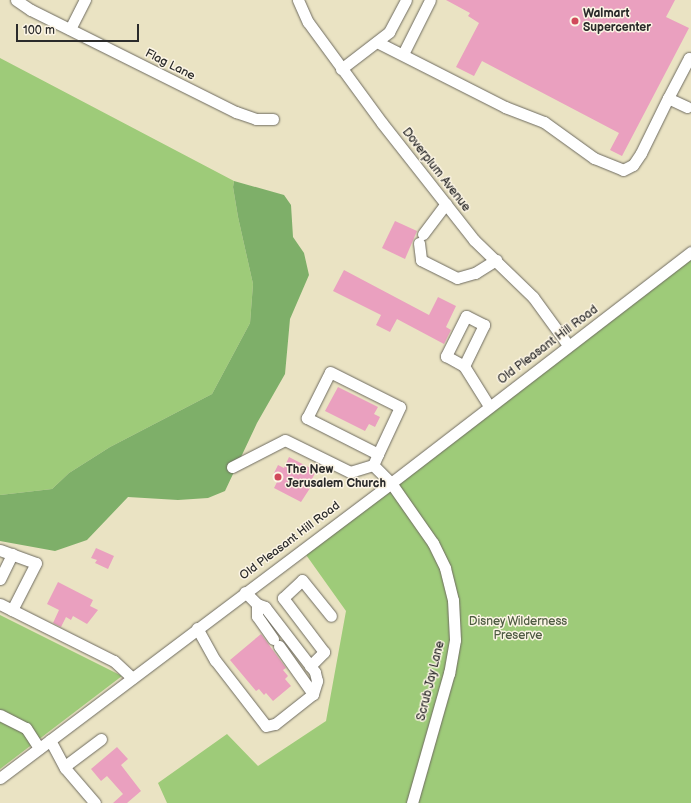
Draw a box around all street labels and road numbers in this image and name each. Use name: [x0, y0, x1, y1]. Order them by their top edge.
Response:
street label: Flag Lane: [143, 46, 197, 84]
street label: Doverplum Avenue: [399, 125, 473, 215]
street label: Old Pleasant Hill Road: [495, 303, 601, 387]
street label: Old Pleasant Hill Road: [237, 499, 343, 583]
street label: Scrub Jay Lane: [414, 639, 448, 723]

